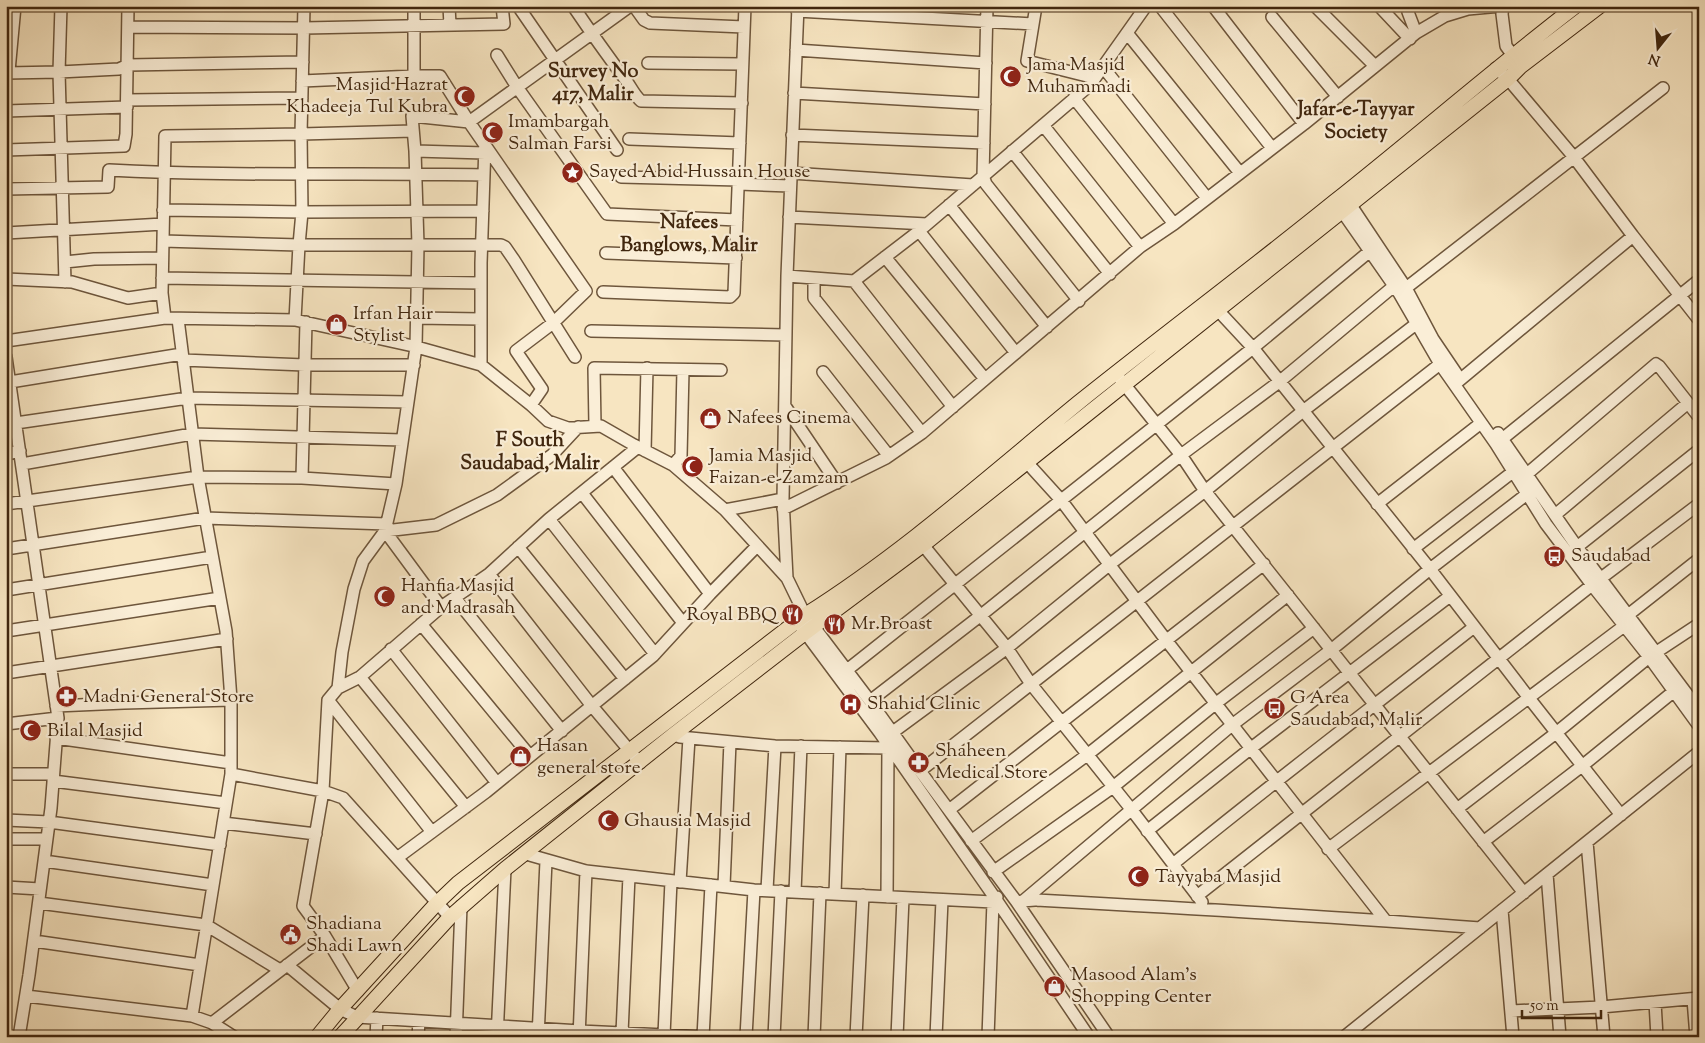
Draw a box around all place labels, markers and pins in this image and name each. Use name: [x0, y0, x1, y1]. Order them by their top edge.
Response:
place label: Jama Masjid Muhammadi: [1026, 52, 1131, 101]
mosque icon: Jama Masjid Muhammadi: [999, 64, 1023, 88]
place label: Masjid Hazrat Khadeeja Tul Kubra: [286, 72, 448, 121]
mosque icon: Masjid Hazrat Khadeeja Tul Kubra: [452, 84, 476, 108]
place label: Imambargah Salman Farsi: [508, 109, 612, 158]
mosque icon: Imambargah Salman Farsi: [480, 121, 504, 145]
place label: Sayed Abid Hussain House: [589, 159, 810, 186]
place icon: Sayed Abid Hussain House: [561, 160, 585, 184]
place label: Irfan Hair Stylist: [353, 301, 433, 350]
shop icon: Irfan Hair Stylist: [325, 313, 349, 337]
place label: Nafees Cinema: [727, 405, 851, 432]
shop icon: Nafees Cinema: [699, 406, 723, 430]
place label: Jamia Masjid Faizan-e-Zamzam: [708, 443, 849, 492]
mosque icon: Jamia Masjid Faizan-e-Zamzam: [681, 455, 705, 479]
place label: Saudabad: [1571, 543, 1651, 570]
bus stop icon: Saudabad: [1543, 544, 1567, 568]
place label: Hanfia Masjid and Madrasah: [401, 573, 515, 622]
mosque icon: Hanfia Masjid and Madrasah: [373, 585, 397, 609]
place label: Royal BBQ: [687, 602, 779, 629]
restaurant icon: Royal BBQ: [781, 603, 805, 627]
place label: Mr.Broast: [851, 611, 933, 638]
restaurant icon: Mr.Broast: [823, 612, 847, 636]
place label: Madni General Store: [83, 684, 254, 711]
pharmacy icon: Madni General Store: [55, 685, 79, 709]
place label: G Area Saudabad, Malir: [1290, 685, 1422, 734]
place label: Shahid Clinic: [867, 691, 981, 718]
hospital icon: Shahid Clinic: [839, 692, 863, 716]
bus stop icon: G Area Saudabad, Malir: [1262, 697, 1286, 721]
place label: Bilal Masjid: [47, 718, 143, 745]
mosque icon: Bilal Masjid: [19, 719, 43, 743]
place label: Hasan general store: [537, 733, 641, 782]
place label: Shaheen Medical Store: [935, 738, 1048, 787]
shop icon: Hasan general store: [509, 745, 533, 769]
pharmacy icon: Shaheen Medical Store: [907, 750, 931, 774]
place label: Ghausia Masjid: [624, 808, 751, 835]
mosque icon: Ghausia Masjid: [596, 809, 620, 833]
place label: Tayyaba Masjid: [1155, 864, 1281, 891]
mosque icon: Tayyaba Masjid: [1127, 865, 1151, 889]
place label: Shadiana Shadi Lawn: [306, 911, 403, 960]
public building icon: Shadiana Shadi Lawn: [278, 923, 302, 947]
place label: Masood Alam's Shopping Center: [1071, 962, 1211, 1011]
shop icon: Masood Alam's Shopping Center: [1043, 974, 1067, 998]

